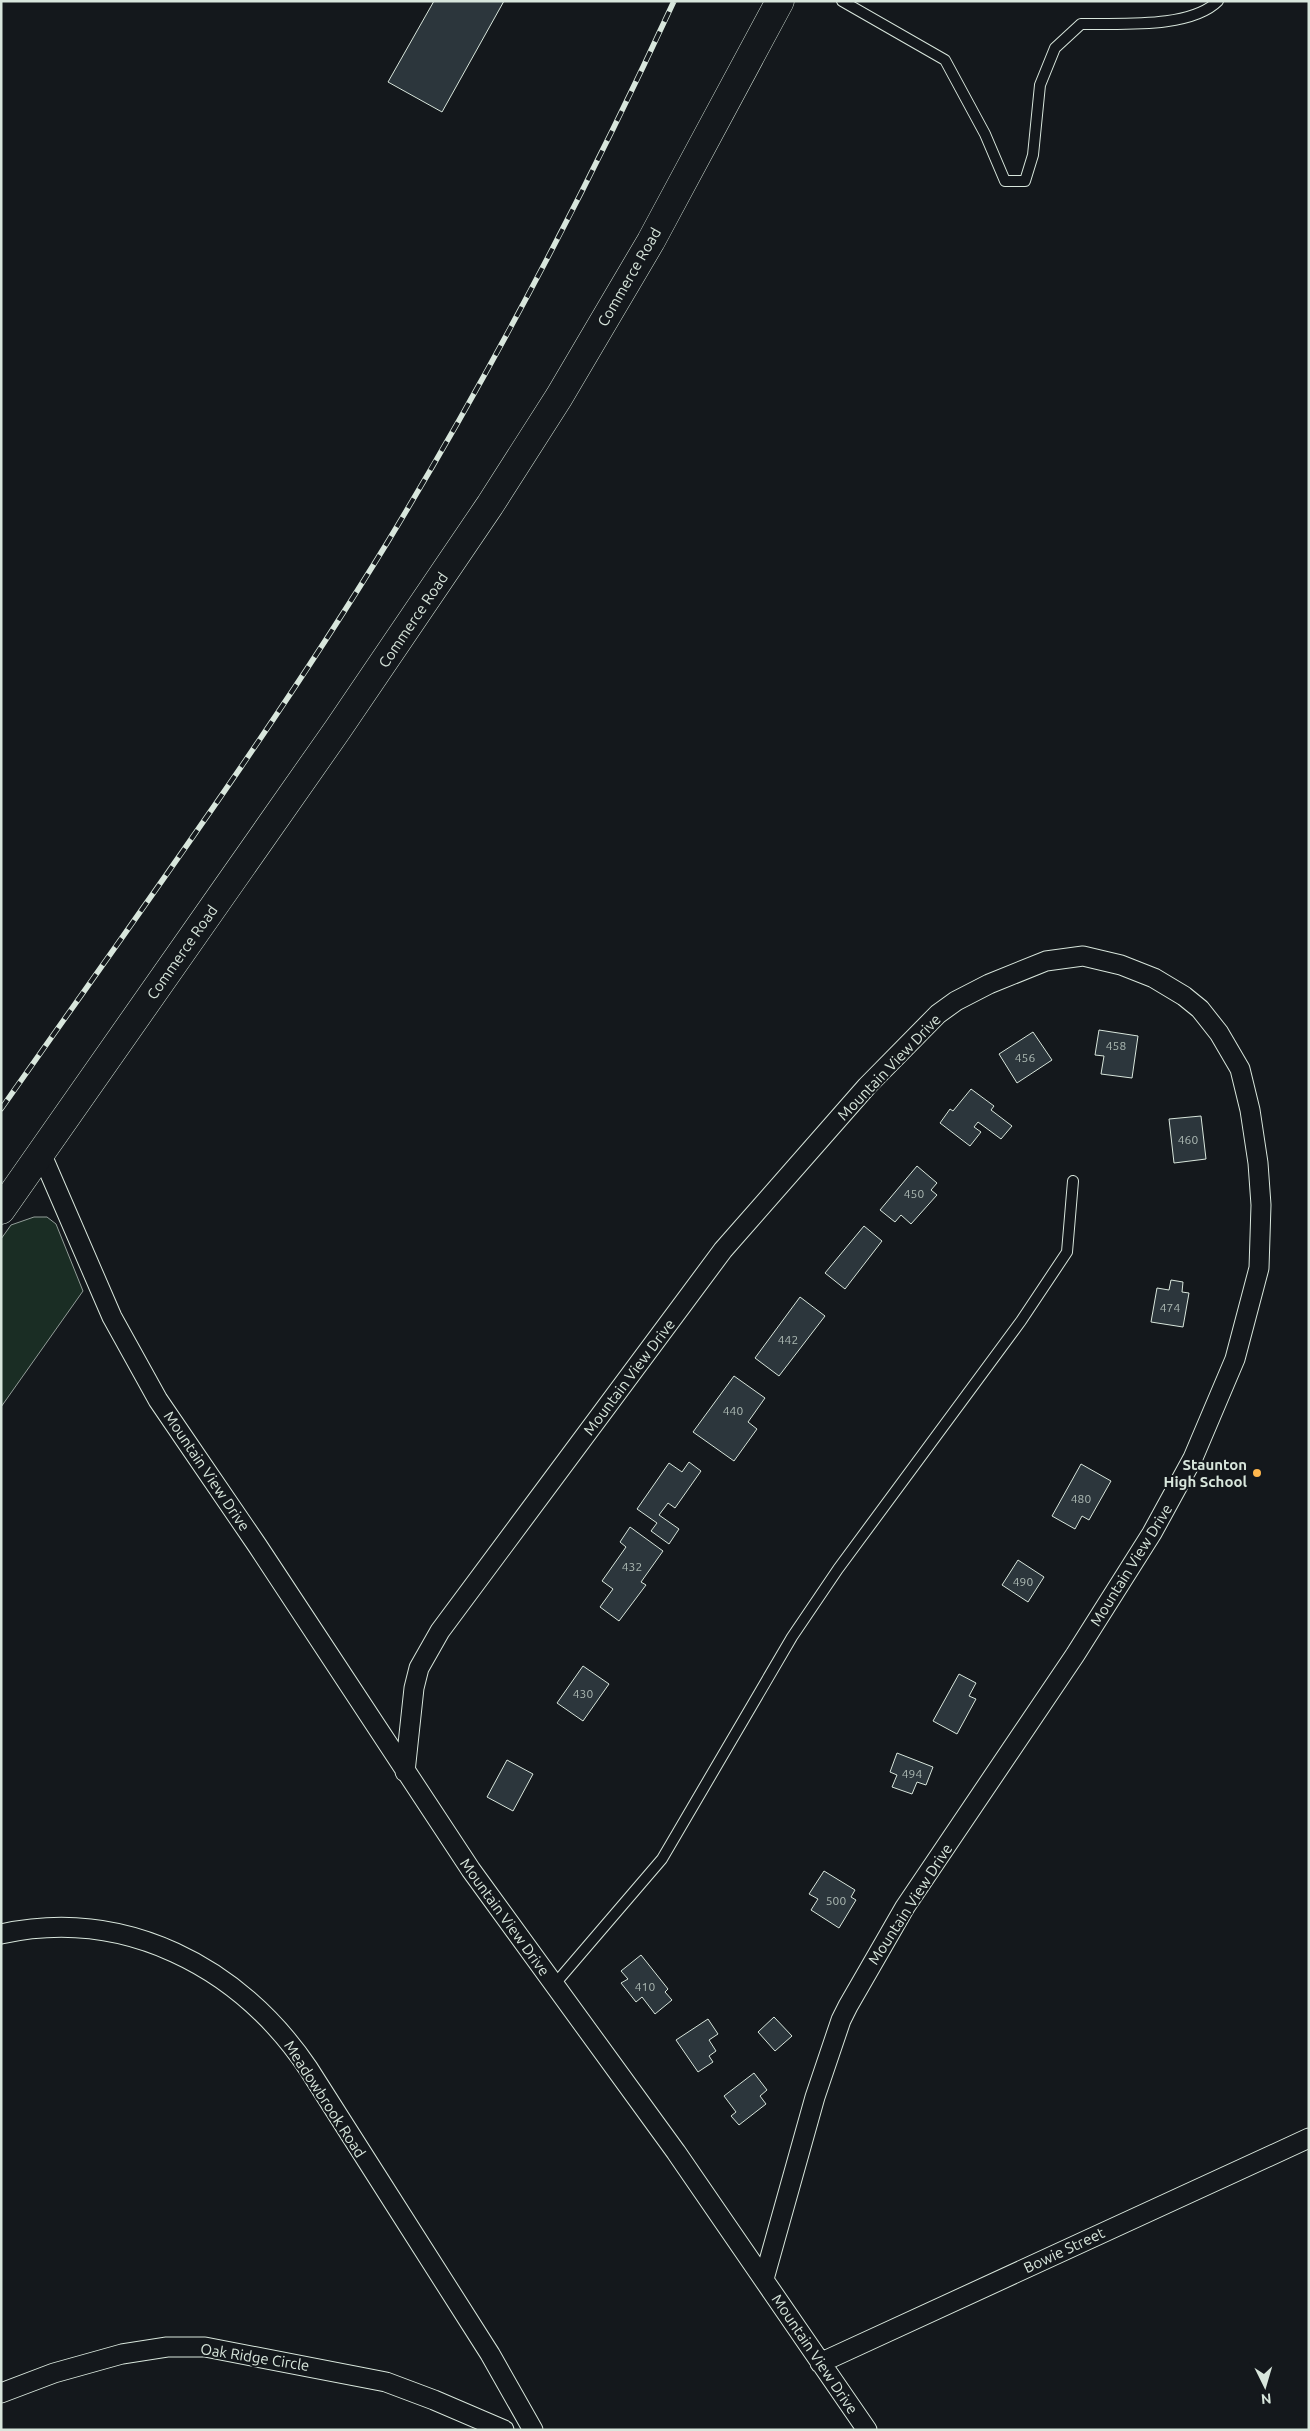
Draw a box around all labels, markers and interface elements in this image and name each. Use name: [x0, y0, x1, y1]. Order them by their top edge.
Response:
street label: Commerce Road: [594, 225, 664, 329]
street label: Commerce Road: [375, 569, 451, 671]
street label: Commerce Road: [143, 902, 221, 1002]
street label: Mountain View Drive: [834, 1011, 944, 1123]
house number: 458: [1106, 1039, 1126, 1052]
house number: 456: [1015, 1051, 1035, 1064]
house number: 460: [1178, 1133, 1198, 1146]
house number: 450: [904, 1187, 924, 1200]
house number: 474: [1160, 1301, 1180, 1314]
street label: Mountain View Drive: [580, 1316, 678, 1438]
house number: 442: [778, 1333, 798, 1346]
house number: 440: [723, 1404, 743, 1417]
street label: Mountain View Drive: [161, 1408, 253, 1534]
place label: Staunton High School: [1164, 1456, 1247, 1490]
marker: Staunton High School: [1251, 1467, 1263, 1479]
house number: 480: [1071, 1492, 1091, 1505]
street label: Mountain View Drive: [1087, 1501, 1175, 1629]
house number: 432: [622, 1560, 642, 1573]
house number: 490: [1013, 1575, 1033, 1588]
house number: 430: [573, 1687, 593, 1700]
house number: 494: [902, 1767, 922, 1780]
street label: Mountain View Drive: [865, 1840, 955, 1968]
street label: Mountain View Drive: [457, 1855, 553, 1979]
house number: 500: [826, 1894, 846, 1907]
house number: 410: [635, 1980, 655, 1993]
street label: Meadowbrook Road: [281, 2037, 369, 2161]
street label: Bowie Street: [1021, 2224, 1107, 2276]
street label: Mountain View Drive: [769, 2291, 861, 2417]
street label: Oak Ridge Circle: [199, 2340, 311, 2374]
north arrow: [1240, 2361, 1290, 2411]
text: N: [1260, 2391, 1272, 2407]

